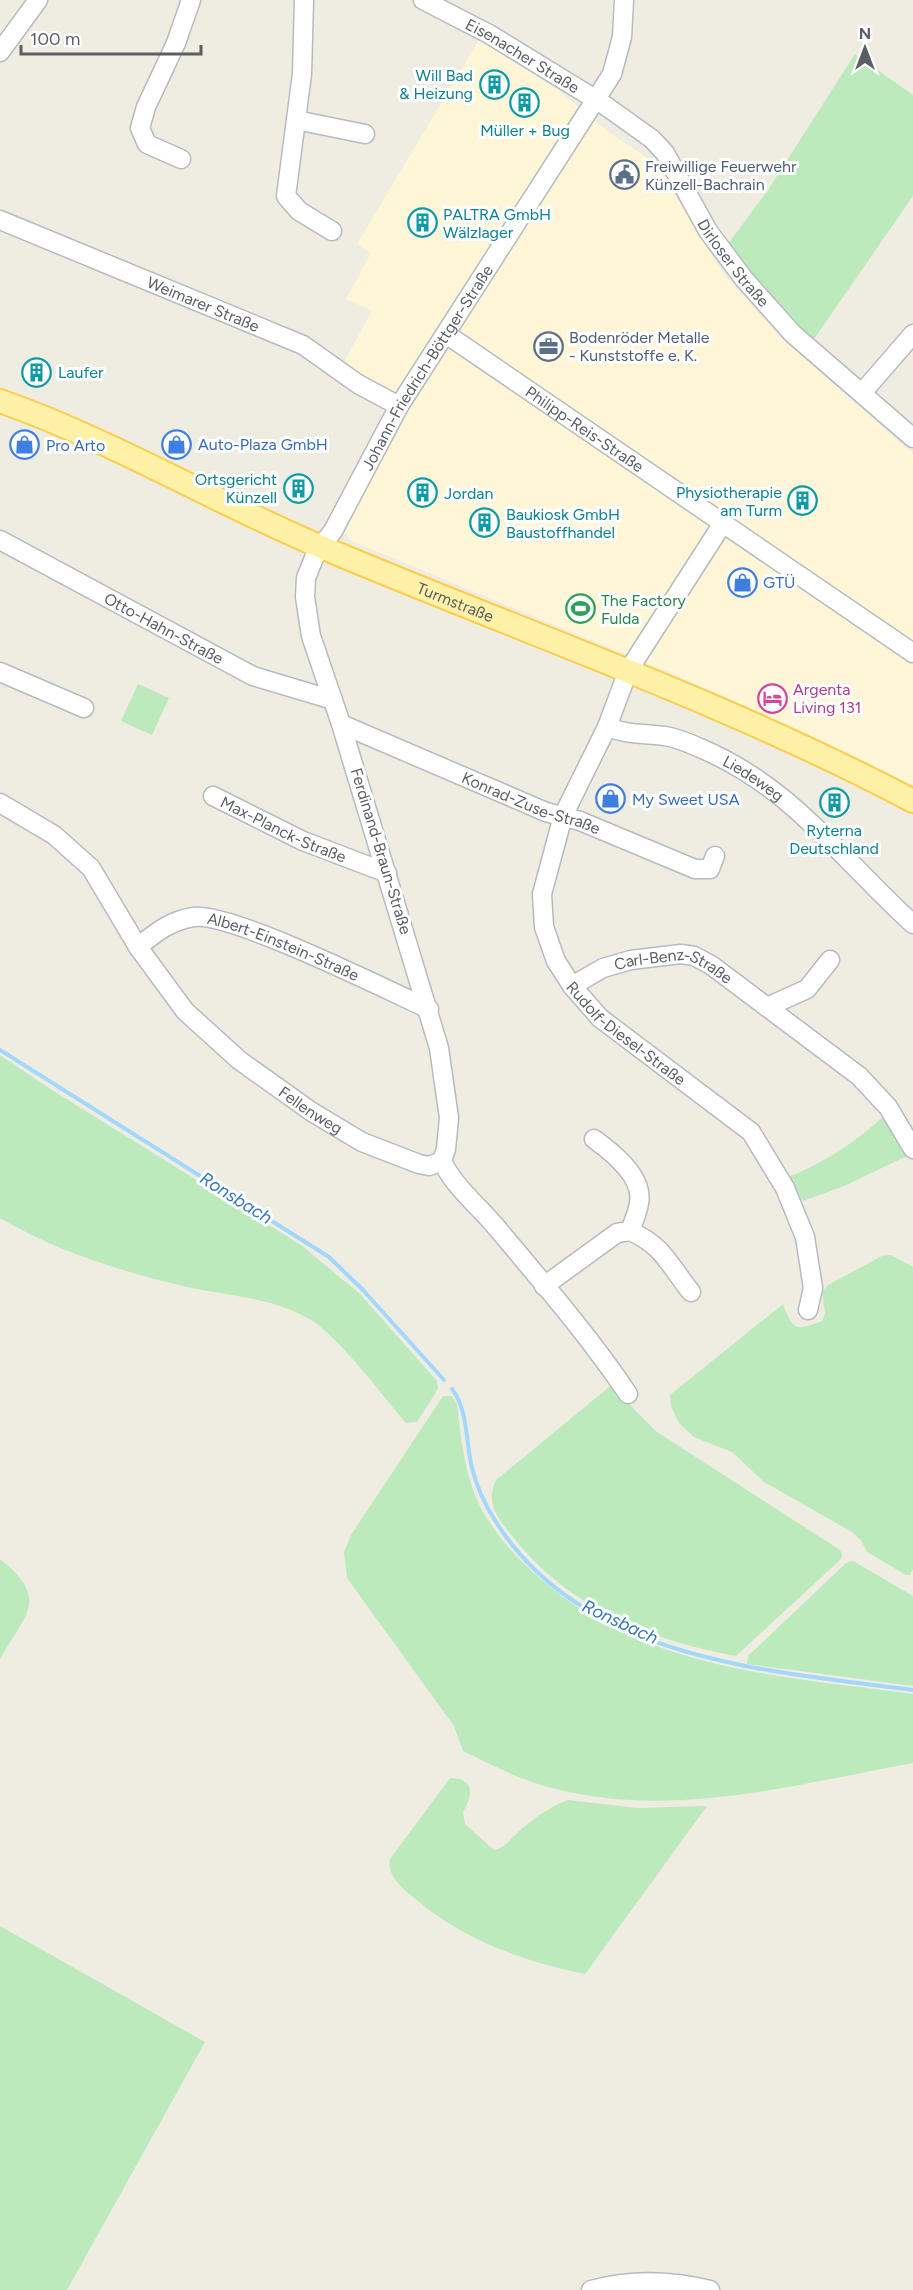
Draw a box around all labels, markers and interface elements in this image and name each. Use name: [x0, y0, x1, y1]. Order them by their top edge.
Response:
street label: Eisenacher Straße: [462, 14, 583, 97]
scale bar: [21, 18, 201, 56]
north arrow: [835, 18, 895, 78]
text: N: [859, 24, 871, 43]
text: 100 m: [30, 28, 80, 50]
place label: Will Bad & Heizung: [399, 66, 473, 103]
building icon: Will Bad & Heizung: [478, 68, 510, 100]
building icon: Müller + Bug: [509, 86, 541, 118]
place label: Müller + Bug: [480, 121, 570, 140]
place label: Freiwillige Feuerwehr Künzell-Bachrain: [645, 157, 797, 194]
public building icon: Freiwillige Feuerwehr Künzell-Bachrain: [608, 159, 640, 191]
place label: PALTRA GmbH Wälzlager: [443, 205, 551, 242]
building icon: PALTRA GmbH Wälzlager: [406, 207, 438, 239]
street label: Dirloser Straße: [694, 216, 774, 311]
street label: Johann-Friedrich-Böttger-Straße: [357, 261, 497, 473]
street label: Weimarer Straße: [144, 272, 263, 336]
place label: Bodenröder Metalle - Kunststoffe e. K.: [569, 328, 710, 365]
office icon: Bodenröder Metalle - Kunststoffe e. K.: [532, 330, 564, 362]
building icon: Laufer: [21, 356, 53, 388]
place label: Laufer: [58, 363, 104, 382]
street label: Philipp-Reis-Straße: [522, 382, 648, 476]
shop icon: Auto-Plaza GmbH: [161, 428, 193, 460]
shop icon: Pro Arto: [9, 429, 41, 461]
place label: Auto-Plaza GmbH: [198, 435, 328, 454]
place label: Pro Arto: [46, 436, 105, 455]
place label: Ortsgericht Künzell: [195, 470, 277, 507]
building icon: Ortsgericht Künzell: [282, 472, 314, 504]
building icon: Jordan: [407, 477, 439, 509]
place label: Physiotherapie am Turm: [676, 483, 782, 520]
place label: Jordan: [444, 484, 493, 503]
building icon: Physiotherapie am Turm: [787, 485, 819, 517]
place label: Baukiosk GmbH Baustoffhandel: [506, 505, 620, 542]
building icon: Baukiosk GmbH Baustoffhandel: [469, 507, 501, 539]
shop icon: GTÜ: [726, 566, 758, 598]
place label: GTÜ: [763, 573, 795, 592]
street label: Turmstraße: [414, 578, 497, 626]
street label: Otto-Hahn-Straße: [101, 588, 227, 668]
place label: The Factory Fulda: [601, 591, 687, 628]
sports icon: The Factory Fulda: [564, 593, 596, 625]
place label: Argenta Living 131: [793, 680, 861, 717]
hotel icon: Argenta Living 131: [756, 682, 788, 714]
street label: Liedeweg: [720, 751, 788, 805]
street label: Ferdinand-Braun-Straße: [347, 766, 415, 937]
street label: Konrad-Zuse-Straße: [459, 768, 603, 838]
shop icon: My Sweet USA: [595, 783, 627, 815]
building icon: Ryterna Deutschland: [818, 786, 850, 818]
place label: My Sweet USA: [632, 790, 740, 809]
street label: Max-Planck-Straße: [218, 792, 349, 866]
place label: Ryterna Deutschland: [789, 821, 879, 858]
street label: Albert-Einstein-Straße: [206, 908, 362, 985]
street label: Carl-Benz-Straße: [612, 944, 737, 988]
street label: Rudolf-Diesel-Straße: [563, 977, 690, 1089]
street label: Fellenweg: [275, 1082, 346, 1138]
water label: Ronsbach: [196, 1167, 276, 1229]
water label: Ronsbach: [579, 1595, 661, 1649]

